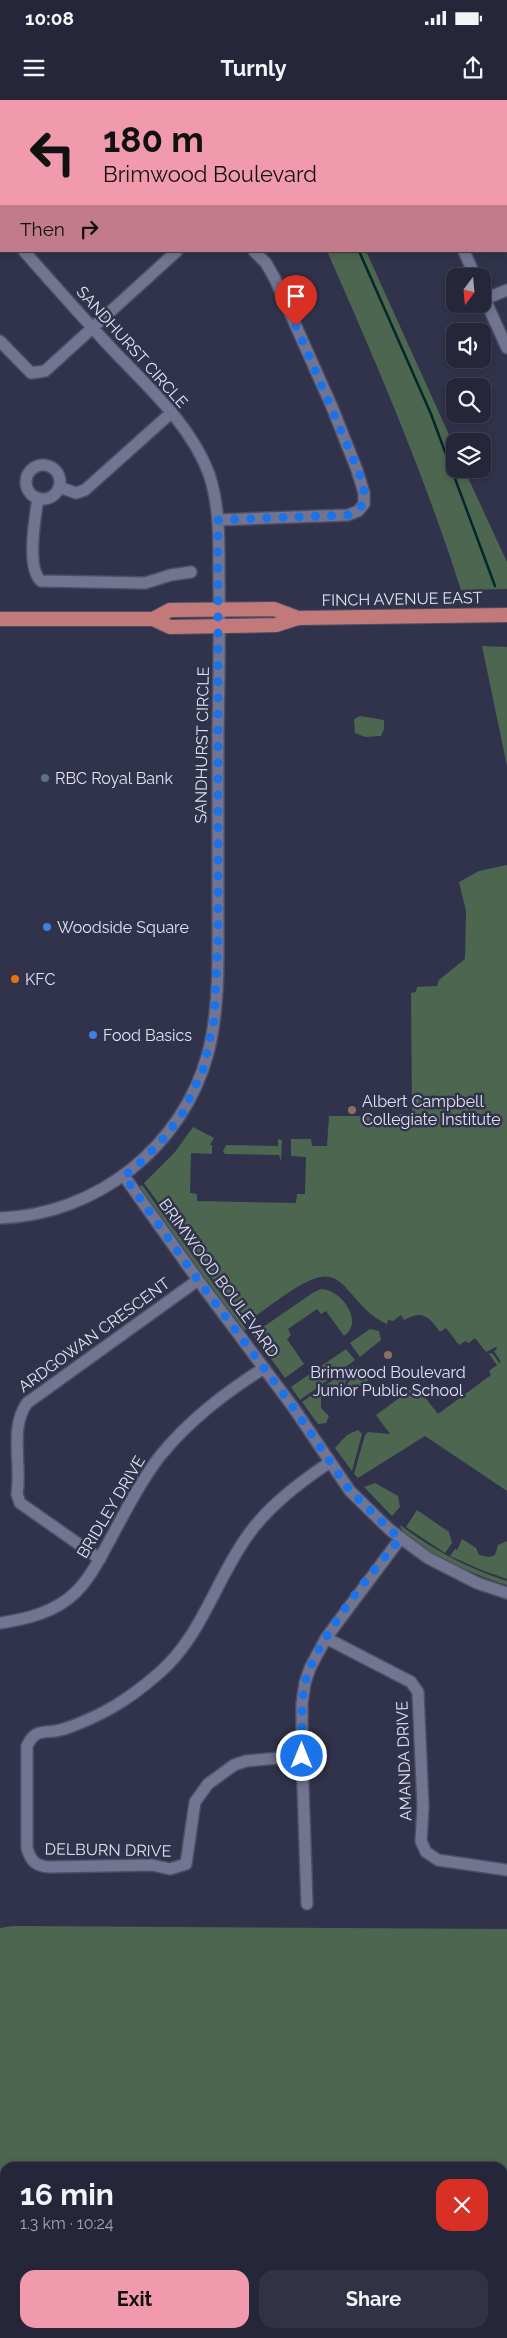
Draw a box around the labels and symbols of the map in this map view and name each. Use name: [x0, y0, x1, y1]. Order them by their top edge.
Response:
north arrow: [446, 268, 491, 312]
pin: [275, 275, 317, 326]
street label: SANDHURST CIRCLE: [72, 282, 192, 412]
street label: FINCH AVENUE EAST: [321, 588, 483, 610]
street label: SANDHURST CIRCLE: [191, 666, 213, 824]
place label: RBC Royal Bank: [55, 769, 173, 788]
marker: RBC Royal Bank: [39, 772, 51, 784]
place label: Woodside Square: [57, 918, 189, 937]
marker: Woodside Square: [41, 921, 53, 933]
place label: KFC: [25, 970, 55, 989]
marker: KFC: [9, 973, 21, 985]
place label: Food Basics: [103, 1026, 192, 1045]
marker: Food Basics: [87, 1029, 99, 1041]
place label: Albert Campbell Collegiate Institute: [362, 1092, 501, 1129]
marker: Albert Campbell Collegiate Institute: [346, 1104, 358, 1116]
street label: BRIMWOOD BOULEVARD: [155, 1195, 283, 1361]
street label: ARDGOWAN CRESCENT: [15, 1274, 174, 1396]
marker: Brimwood Boulevard Junior Public School: [382, 1349, 394, 1361]
place label: Brimwood Boulevard Junior Public School: [310, 1363, 466, 1400]
street label: BRIDLEY DRIVE: [73, 1452, 149, 1562]
street label: AMANDA DRIVE: [392, 1700, 416, 1821]
position arrow: [275, 1729, 327, 1781]
street label: DELBURN DRIVE: [45, 1839, 172, 1861]

